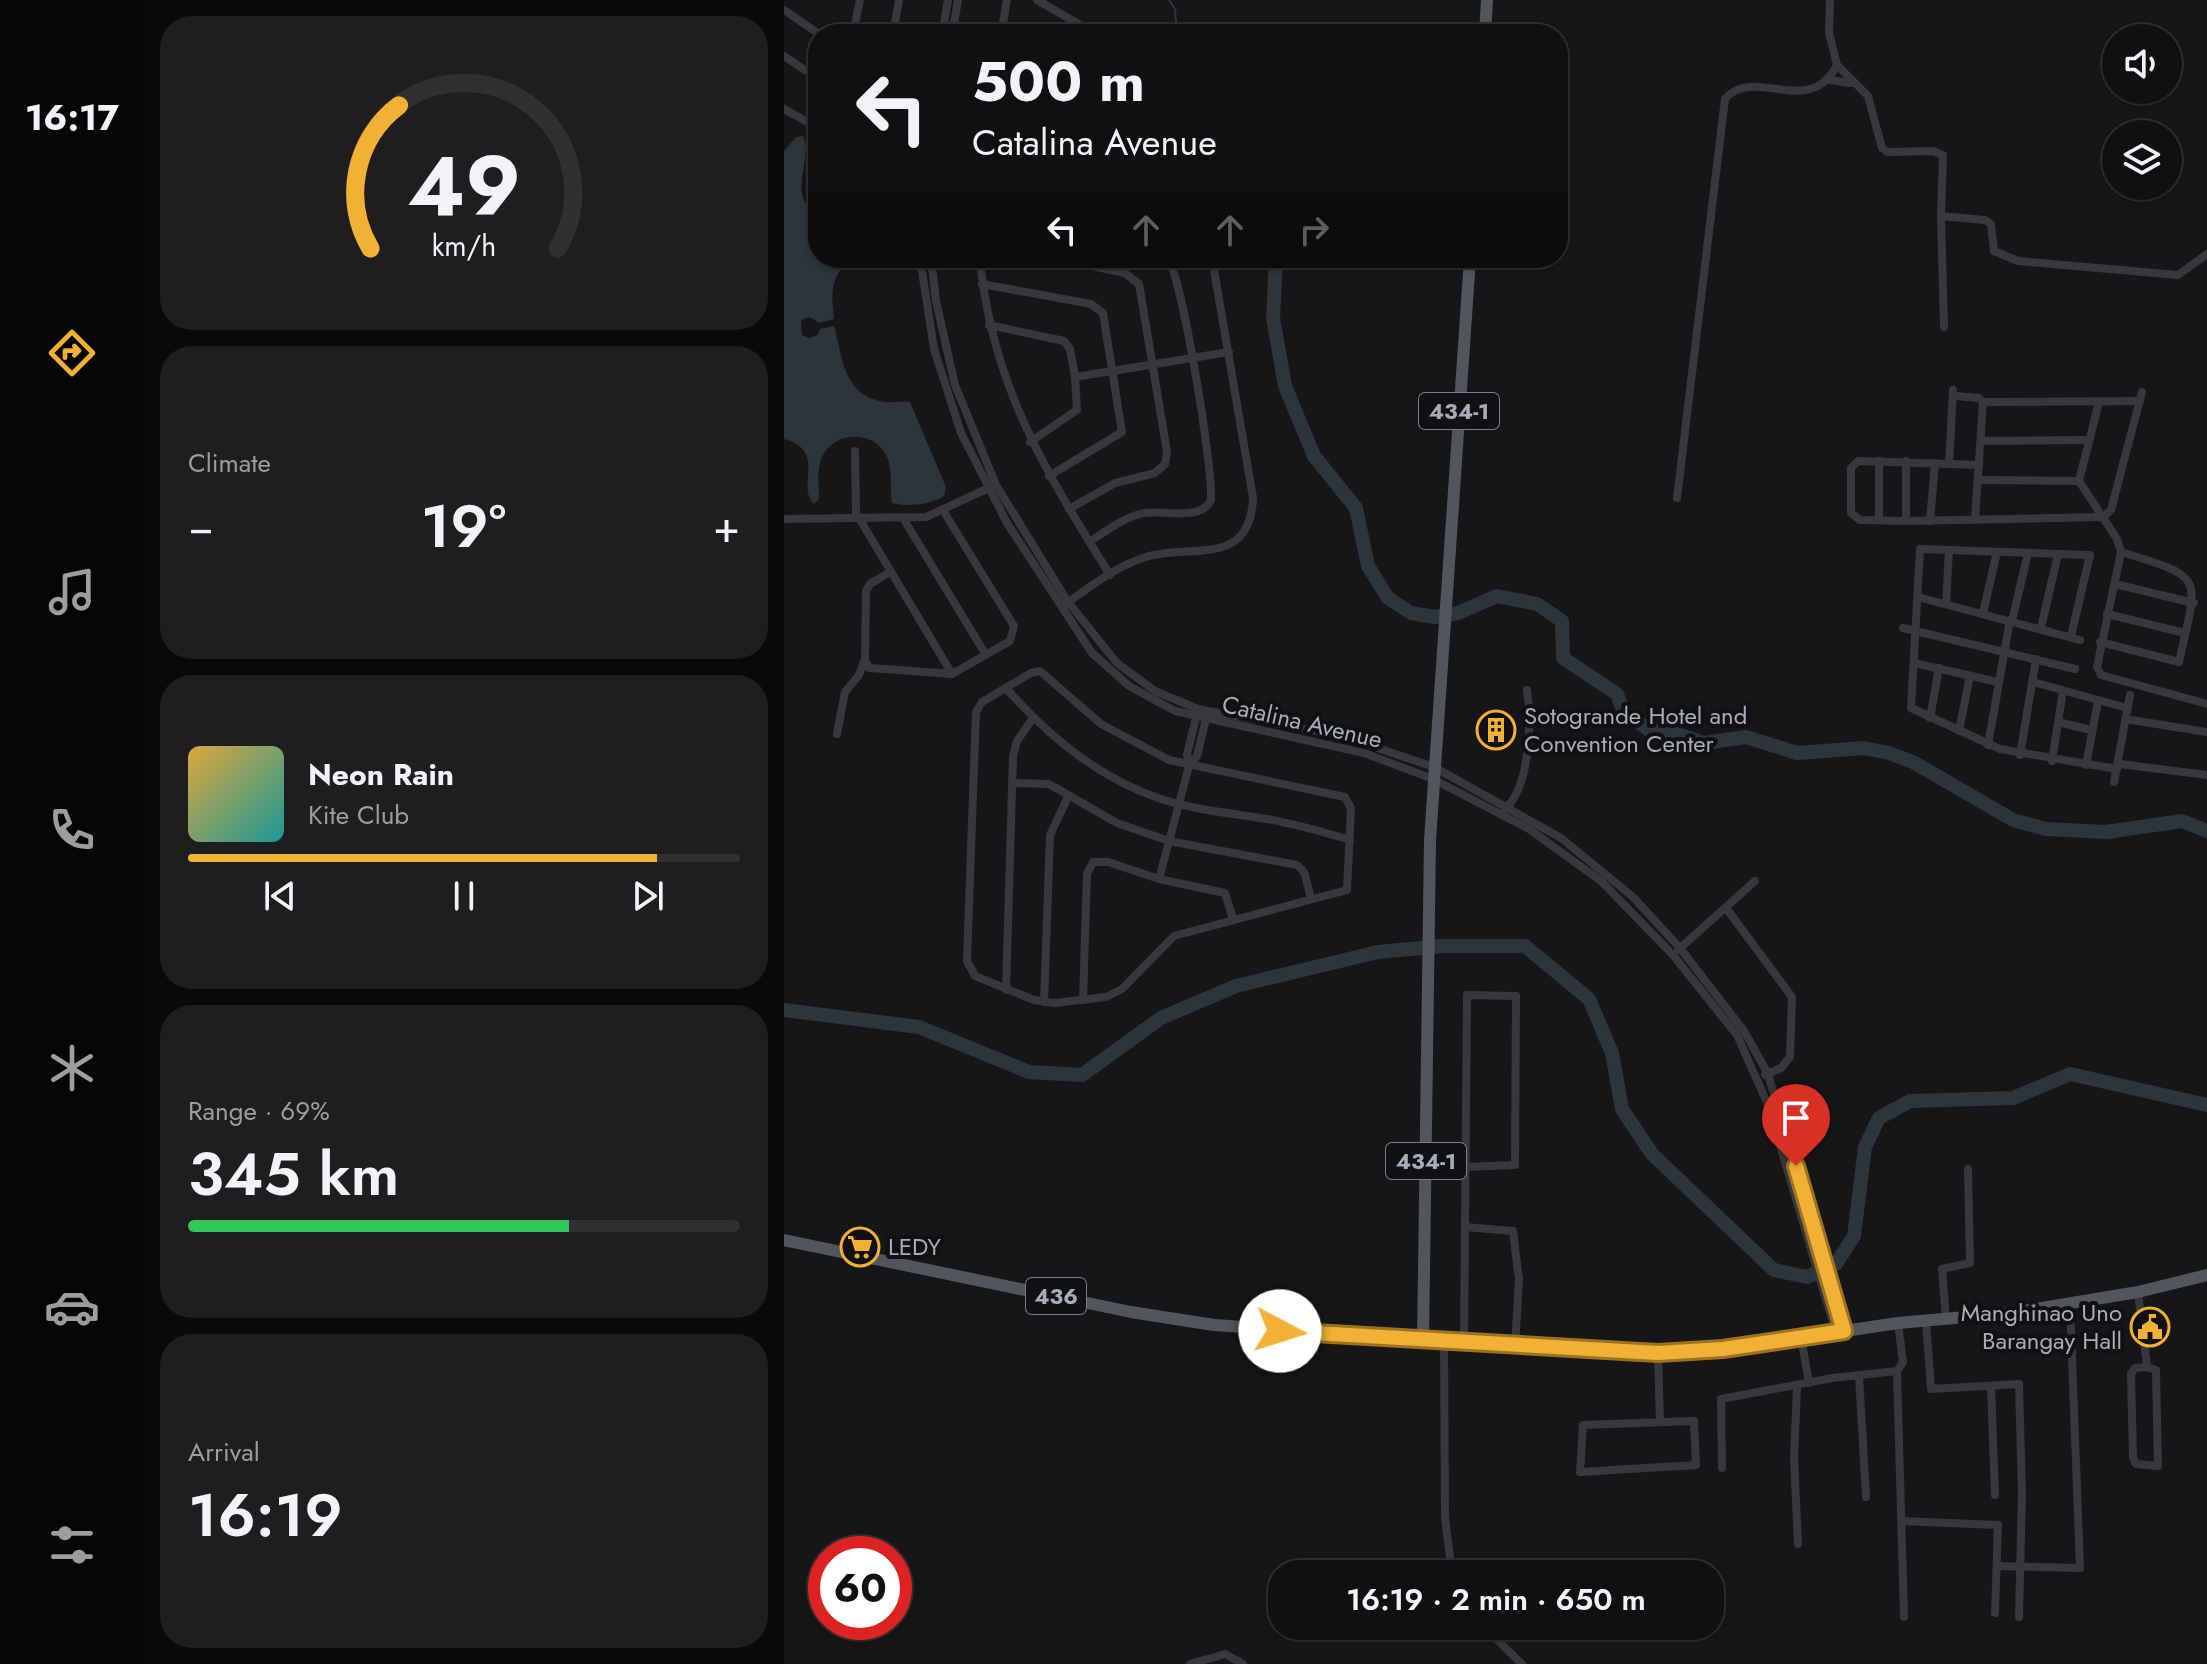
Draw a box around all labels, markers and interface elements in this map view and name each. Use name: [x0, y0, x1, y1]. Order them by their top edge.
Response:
map controls: [2102, 24, 2182, 200]
button: sound: [2102, 24, 2182, 104]
text: 500 m: [972, 41, 1145, 122]
icon: left: [840, 56, 944, 160]
text: 16:17: [25, 91, 119, 143]
text: Catalina Avenue: [972, 116, 1217, 168]
button: layers: [2102, 120, 2182, 200]
text: 49: [407, 125, 521, 245]
icon: left: [1040, 208, 1084, 252]
icon: ahead: [1124, 208, 1168, 252]
icon: ahead: [1208, 208, 1252, 252]
icon: right: [1292, 208, 1336, 252]
text: km/h: [432, 225, 496, 267]
icon: directions: [44, 325, 100, 381]
road number: 434-1: [1419, 393, 1499, 429]
text: Climate: [188, 444, 271, 482]
text: 19°: [421, 483, 506, 570]
text: −: [188, 495, 214, 559]
text: +: [713, 495, 740, 559]
icon: music: [44, 564, 100, 620]
street label: Catalina Avenue: [1219, 686, 1386, 757]
place label: Sotogrande Hotel and Convention Center: [1524, 698, 1747, 761]
building icon: Sotogrande Hotel and Convention Center: [1475, 709, 1517, 751]
text: Neon Rain: [308, 753, 454, 796]
text: Kite Club: [308, 796, 409, 834]
icon: phone: [44, 802, 100, 858]
icon: previous: [258, 874, 302, 918]
icon: pause: [442, 874, 486, 918]
icon: next: [626, 874, 670, 918]
icon: climate: [44, 1040, 100, 1096]
pin: [1762, 1084, 1830, 1166]
text: Range · 69%: [188, 1092, 330, 1130]
icon: arrive: [1774, 1096, 1818, 1140]
text: 345 km: [188, 1131, 399, 1218]
road number: 434-1: [1386, 1143, 1466, 1179]
supermarket icon: LEDY: [839, 1226, 881, 1268]
place label: LEDY: [888, 1229, 942, 1264]
road number: 436: [1026, 1278, 1086, 1314]
icon: car: [44, 1279, 100, 1335]
position arrow: [1238, 1289, 1322, 1373]
place label: Manghinao Uno Barangay Hall: [1961, 1295, 2122, 1358]
public building icon: Manghinao Uno Barangay Hall: [2129, 1306, 2171, 1348]
text: Arrival: [188, 1433, 260, 1471]
text: 16:19: [188, 1472, 343, 1559]
icon: filters: [44, 1517, 100, 1573]
speed limit sign: 60: [808, 1536, 912, 1640]
text: 16:19 · 2 min · 650 m: [1346, 1578, 1646, 1621]

